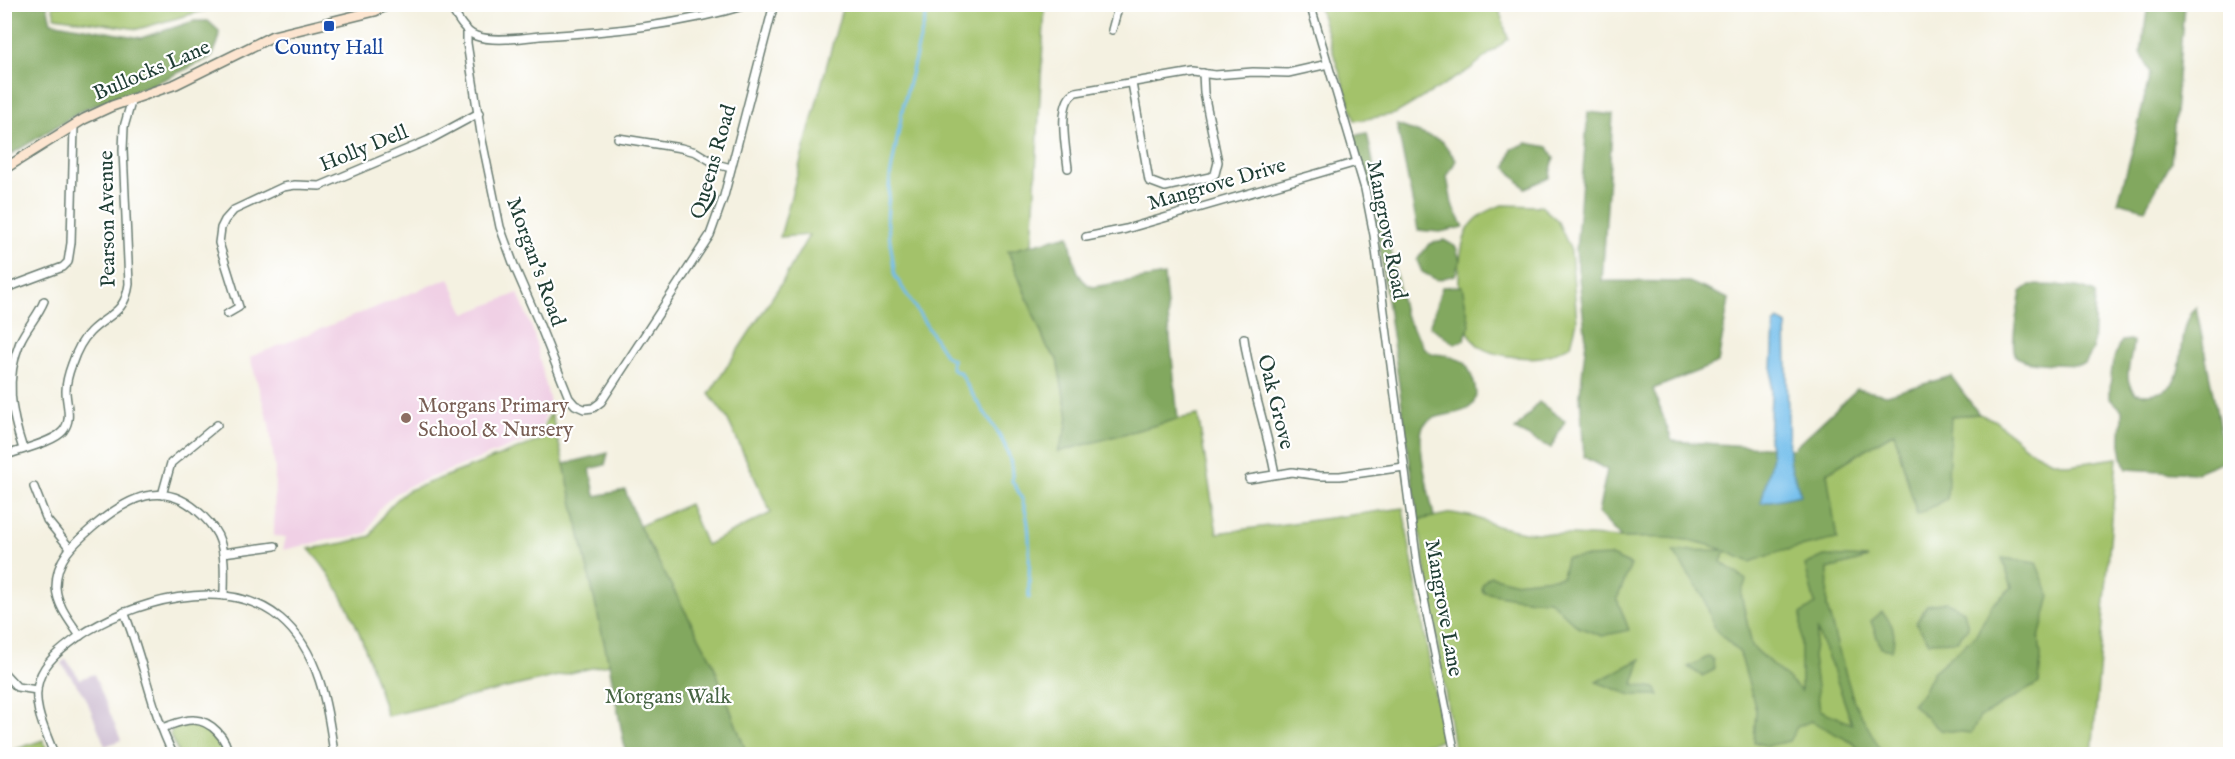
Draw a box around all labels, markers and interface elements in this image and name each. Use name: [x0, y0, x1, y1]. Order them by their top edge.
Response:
marker: County Hall: [322, 19, 336, 33]
street label: Bullocks Lane: [89, 34, 215, 108]
place label: County Hall: [274, 35, 384, 62]
street label: Queens Road: [685, 101, 743, 222]
street label: Holly Dell: [316, 119, 412, 179]
street label: Pearson Avenue: [93, 150, 123, 288]
street label: Mangrove Drive: [1145, 152, 1290, 218]
street label: Mangrove Road: [1359, 158, 1413, 303]
street label: Morgan's Road: [499, 194, 571, 331]
street label: Oak Grove: [1250, 352, 1300, 453]
place label: Morgans Primary School & Nursery: [418, 393, 574, 444]
marker: Morgans Primary School & Nursery: [399, 411, 413, 425]
street label: Mangrove Lane: [1418, 537, 1468, 679]
park label: Morgans Walk: [605, 684, 732, 711]

